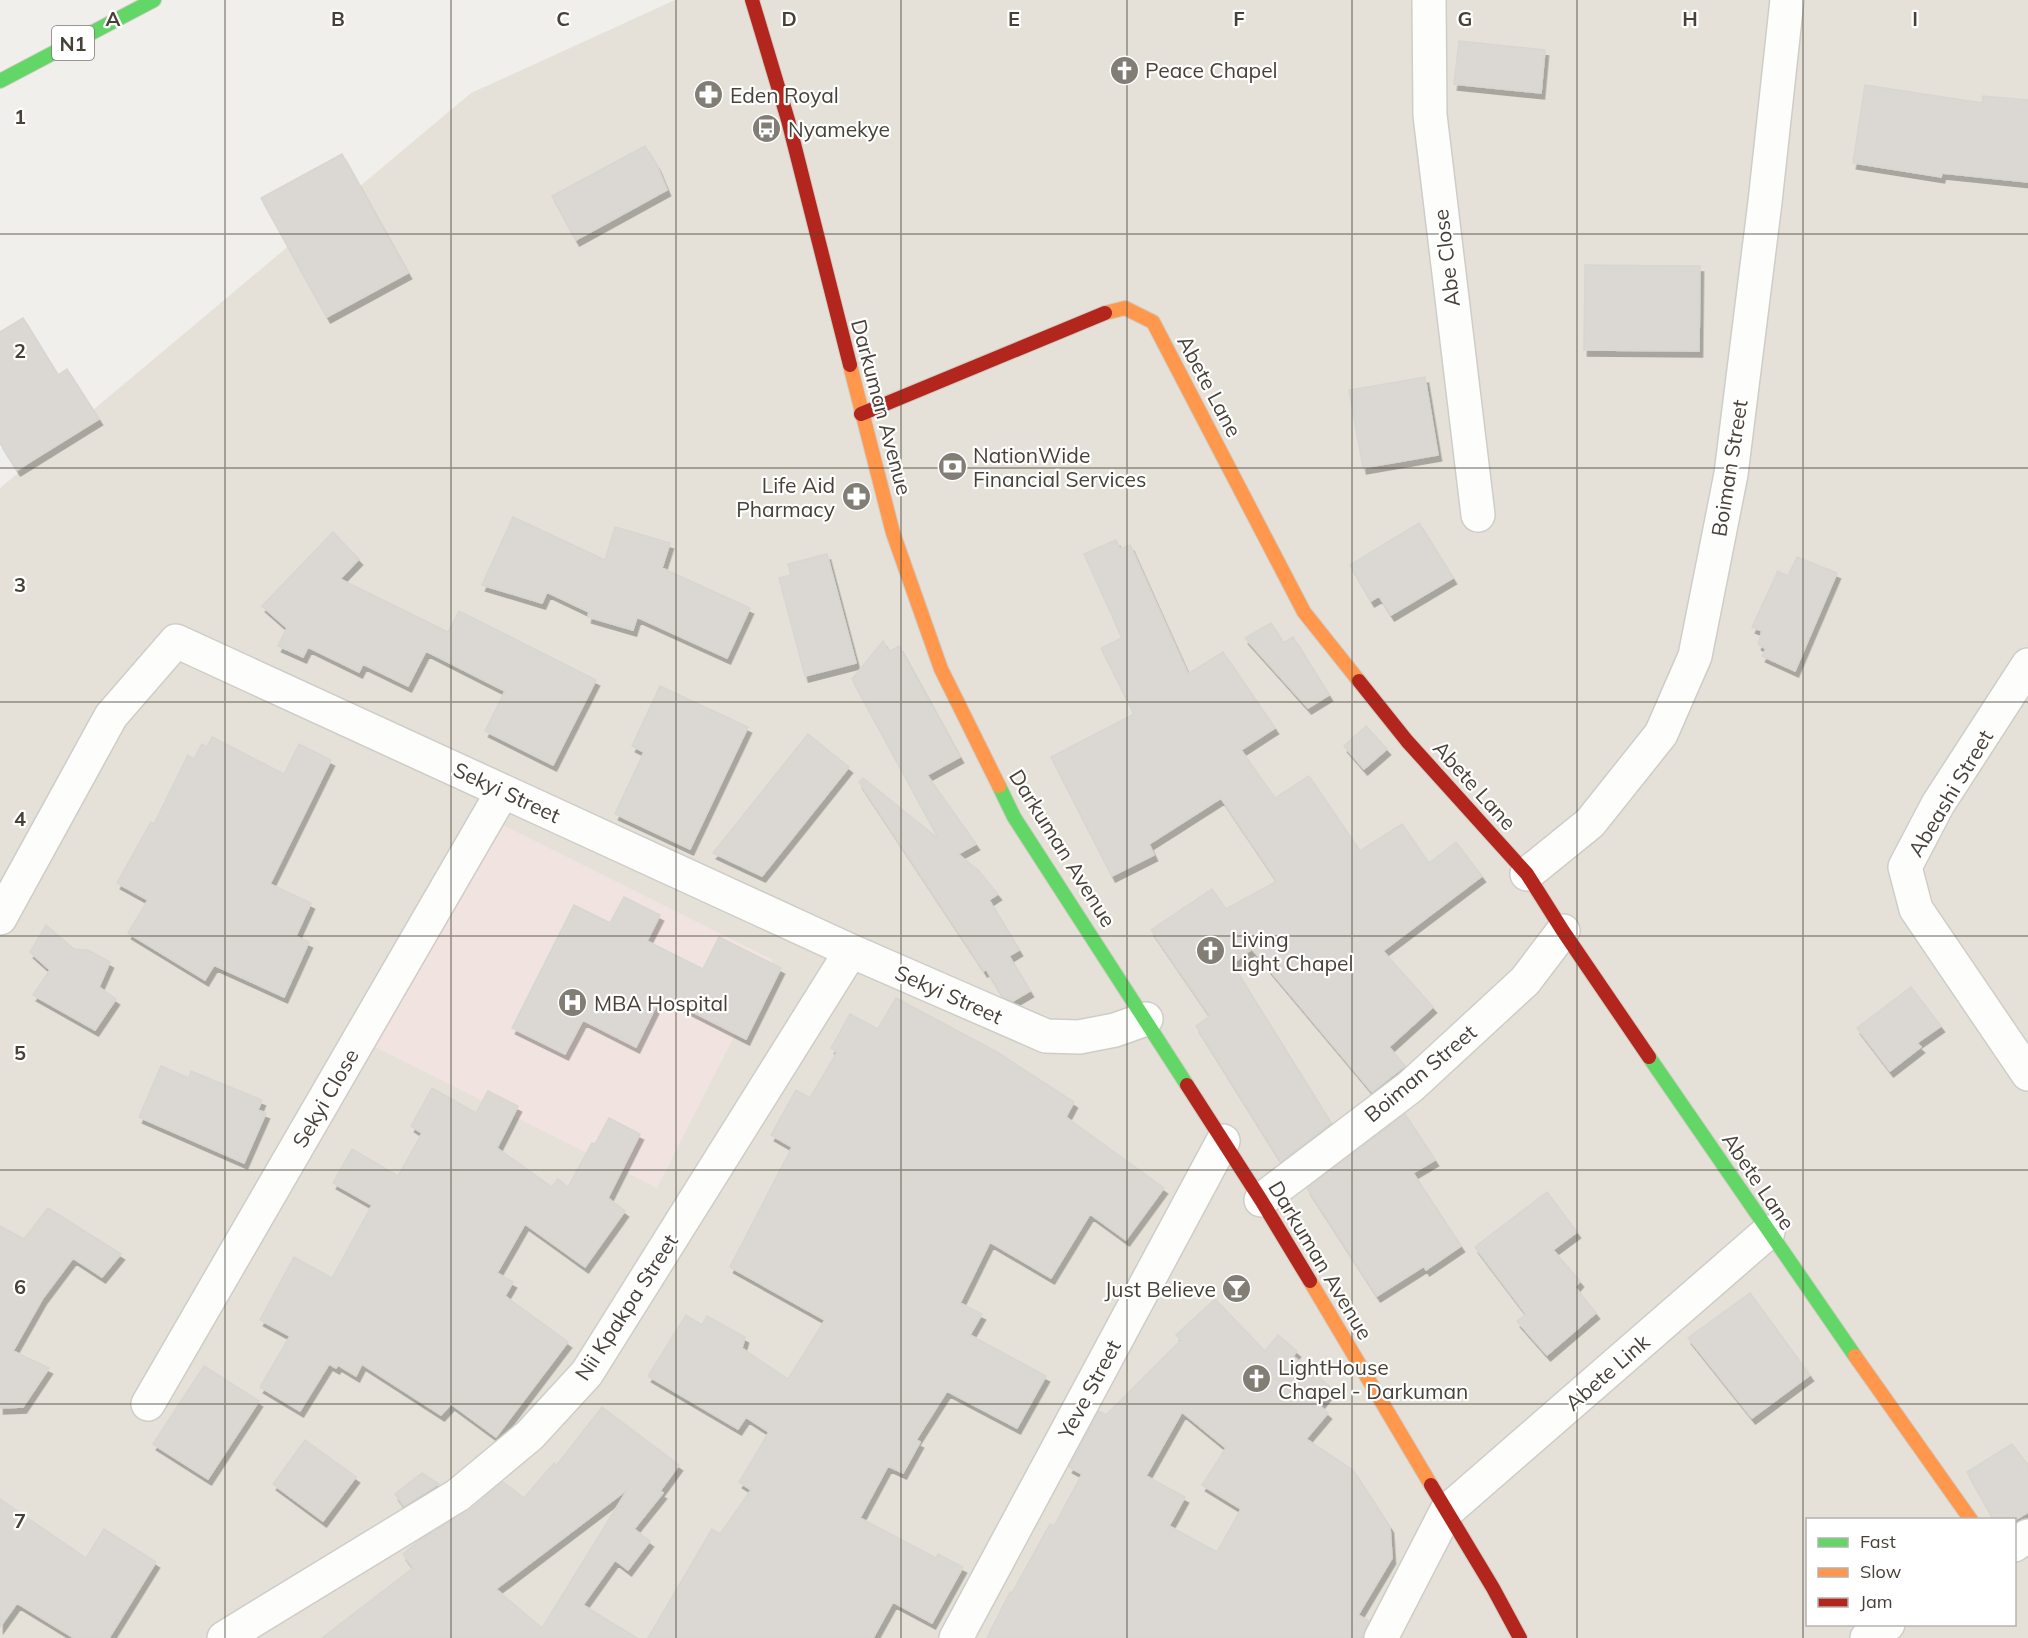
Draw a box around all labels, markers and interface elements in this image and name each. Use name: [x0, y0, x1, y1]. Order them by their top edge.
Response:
text: A: [106, 6, 121, 31]
text: B: [331, 6, 345, 31]
text: C: [556, 6, 570, 31]
text: D: [781, 6, 797, 31]
text: E: [1008, 6, 1020, 31]
text: F: [1233, 6, 1245, 31]
text: G: [1458, 6, 1472, 31]
text: H: [1682, 6, 1698, 31]
text: I: [1912, 6, 1918, 31]
road number: N1: [52, 26, 94, 60]
church icon: Peace Chapel: [1108, 54, 1140, 86]
place label: Peace Chapel: [1145, 57, 1278, 83]
pharmacy icon: Eden Royal: [693, 79, 725, 111]
place label: Eden Royal: [730, 82, 839, 108]
text: 1: [14, 104, 26, 129]
bus stop icon: Nyamekye: [751, 113, 783, 145]
place label: Nyamekye: [788, 116, 890, 142]
street label: Abe Close: [1427, 208, 1465, 308]
street label: Darkuman Avenue: [846, 316, 918, 498]
street label: Abete Lane: [1172, 331, 1248, 441]
text: 2: [14, 338, 26, 363]
street label: Boiman Street: [1705, 398, 1753, 538]
place label: NationWide Financial Services: [973, 442, 1146, 492]
bank icon: NationWide Financial Services: [936, 451, 968, 483]
place label: Life Aid Pharmacy: [736, 472, 835, 522]
pharmacy icon: Life Aid Pharmacy: [840, 481, 872, 513]
text: 3: [14, 572, 26, 597]
street label: Abeashi Street: [1902, 725, 1998, 861]
street label: Abete Lane: [1428, 735, 1522, 835]
street label: Sekyi Street: [450, 756, 564, 828]
street label: Darkuman Avenue: [1004, 764, 1122, 932]
text: 4: [14, 806, 26, 831]
place label: Living Light Chapel: [1231, 926, 1354, 976]
church icon: Living Light Chapel: [1194, 935, 1226, 967]
street label: Sekyi Street: [891, 959, 1007, 1029]
hospital icon: MBA Hospital: [557, 987, 589, 1019]
place label: MBA Hospital: [594, 990, 728, 1016]
street label: Boiman Street: [1359, 1019, 1481, 1127]
text: 5: [14, 1040, 26, 1065]
street label: Sekyi Close: [286, 1044, 364, 1152]
street label: Abete Lane: [1717, 1128, 1801, 1234]
street label: Darkuman Avenue: [1263, 1176, 1379, 1344]
street label: Nii Kpakpa Street: [569, 1229, 683, 1385]
bar icon: Just Believe: [1221, 1273, 1253, 1305]
text: 6: [14, 1274, 26, 1299]
place label: Just Believe: [1104, 1276, 1216, 1302]
street label: Abete Link: [1560, 1328, 1655, 1416]
street label: Yeve Street: [1052, 1335, 1126, 1444]
place label: LightHouse Chapel - Darkuman: [1278, 1354, 1468, 1404]
church icon: LightHouse Chapel - Darkuman: [1241, 1363, 1273, 1395]
text: 7: [14, 1508, 26, 1533]
legend: [1806, 1518, 2016, 1626]
text: Fast: [1860, 1530, 1896, 1553]
text: Slow: [1860, 1560, 1902, 1583]
text: Jam: [1860, 1590, 1893, 1613]

